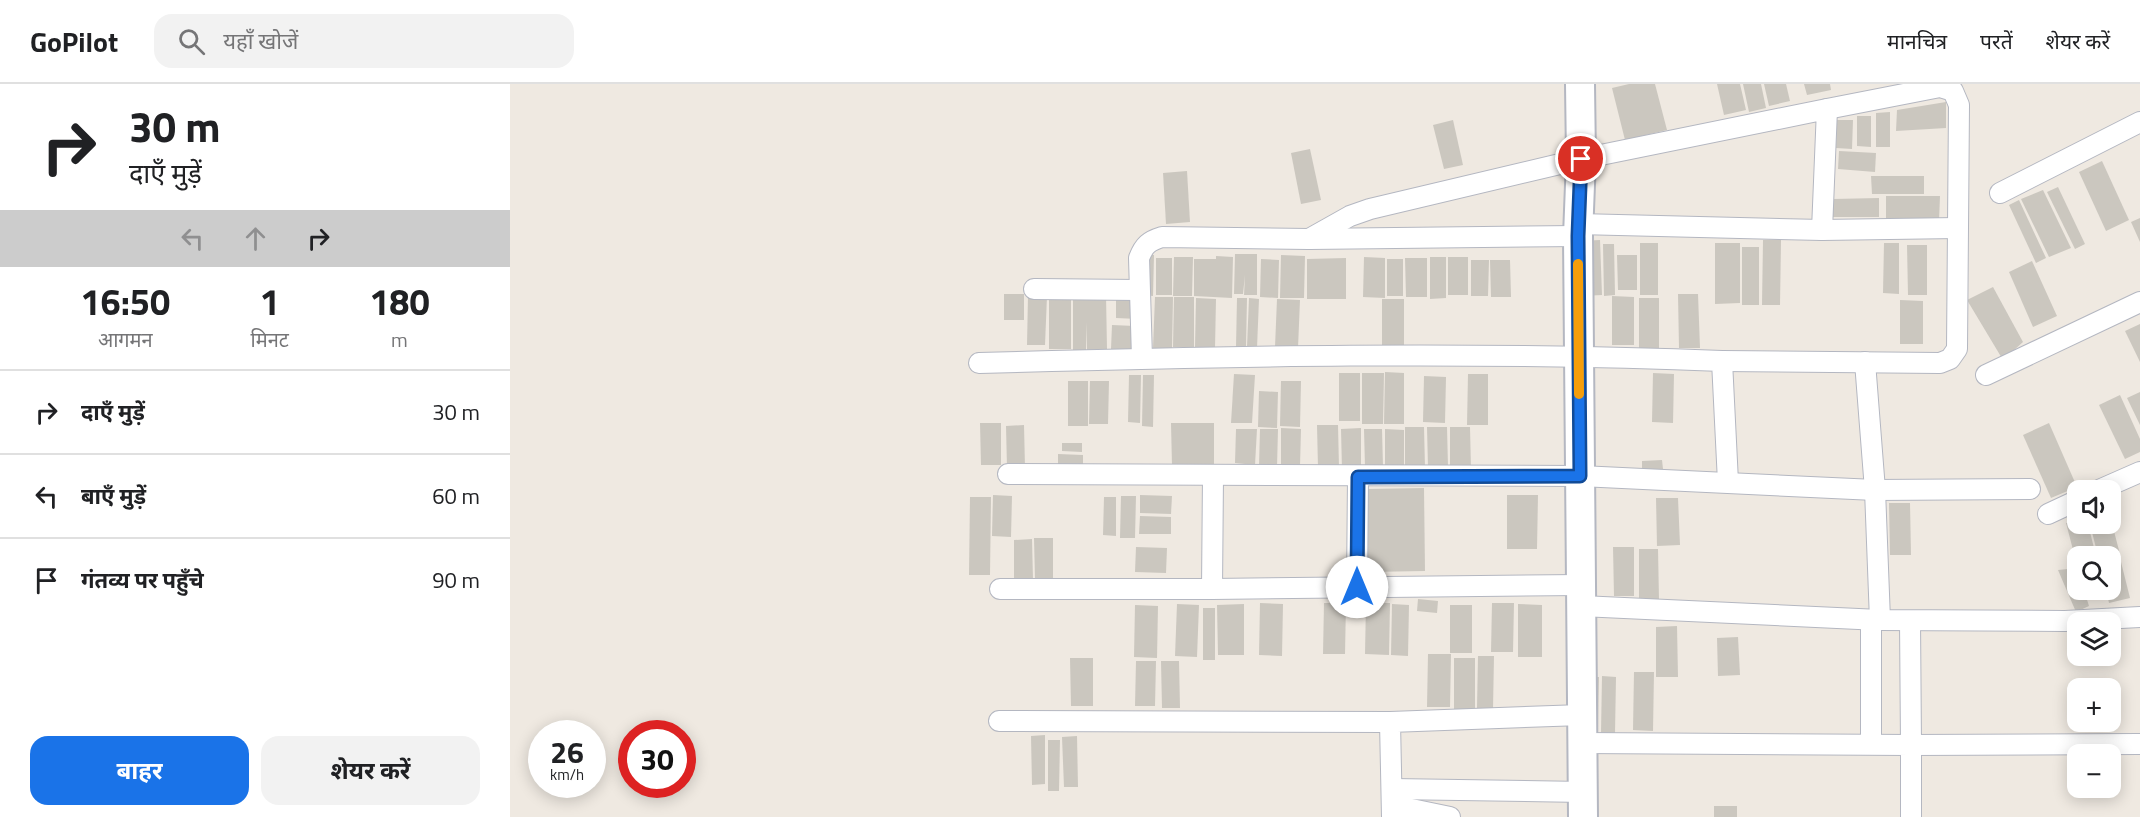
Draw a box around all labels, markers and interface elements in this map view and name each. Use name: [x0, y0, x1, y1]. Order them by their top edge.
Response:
search box: [154, 14, 574, 68]
text: GoPilot: [30, 20, 118, 63]
text: यहाँ खोजें: [223, 24, 298, 58]
icon: search: [175, 25, 208, 58]
text: मानचित्र: [1887, 25, 1947, 57]
text: परतें: [1980, 25, 2013, 57]
text: शेयर करें: [2046, 25, 2110, 57]
text: 30 m: [129, 94, 221, 158]
icon: right: [30, 108, 108, 186]
pin: [1555, 133, 1606, 184]
icon: arrive: [1564, 142, 1597, 175]
text: दाएँ मुड़ें: [129, 152, 202, 193]
icon: left: [176, 222, 209, 255]
icon: ahead: [239, 222, 272, 255]
icon: right: [302, 222, 335, 255]
text: 16:50: [80, 274, 170, 329]
text: 1: [260, 274, 280, 329]
text: 180: [369, 274, 430, 329]
text: आगमन: [98, 324, 153, 355]
text: मिनट: [251, 324, 289, 355]
text: m: [391, 324, 408, 355]
text: दाएँ मुड़ें: [81, 395, 145, 429]
text: 30 m: [432, 395, 480, 429]
icon: right: [30, 396, 63, 429]
text: बाएँ मुड़ें: [81, 479, 146, 513]
text: 60 m: [432, 479, 480, 513]
icon: left: [30, 480, 63, 513]
map controls: [2067, 480, 2121, 798]
button: sound: [2067, 480, 2121, 534]
button: search: [2067, 546, 2121, 600]
position arrow: [1325, 555, 1389, 619]
text: गंतव्य पर पहुँचे: [81, 563, 204, 597]
text: 90 m: [432, 563, 480, 597]
icon: arrive: [30, 564, 63, 597]
button: layers: [2067, 612, 2121, 666]
button: +: [2067, 678, 2121, 732]
speed limit sign: 30: [618, 720, 696, 798]
text: 26: [550, 729, 584, 775]
button: बाहर: [30, 736, 249, 805]
button: शेयर करें: [261, 736, 480, 805]
button: −: [2067, 744, 2121, 798]
text: km/h: [550, 763, 584, 786]

